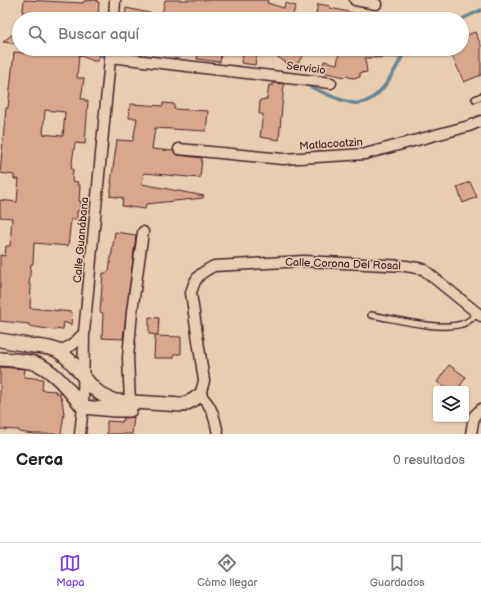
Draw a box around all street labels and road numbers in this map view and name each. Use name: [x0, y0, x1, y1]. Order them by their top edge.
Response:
street label: Servicio: [286, 59, 326, 77]
street label: Matlacoatzin: [299, 135, 363, 153]
street label: Calle Guanábana: [71, 196, 91, 284]
street label: Calle Corona Del Rosal: [285, 255, 401, 273]

